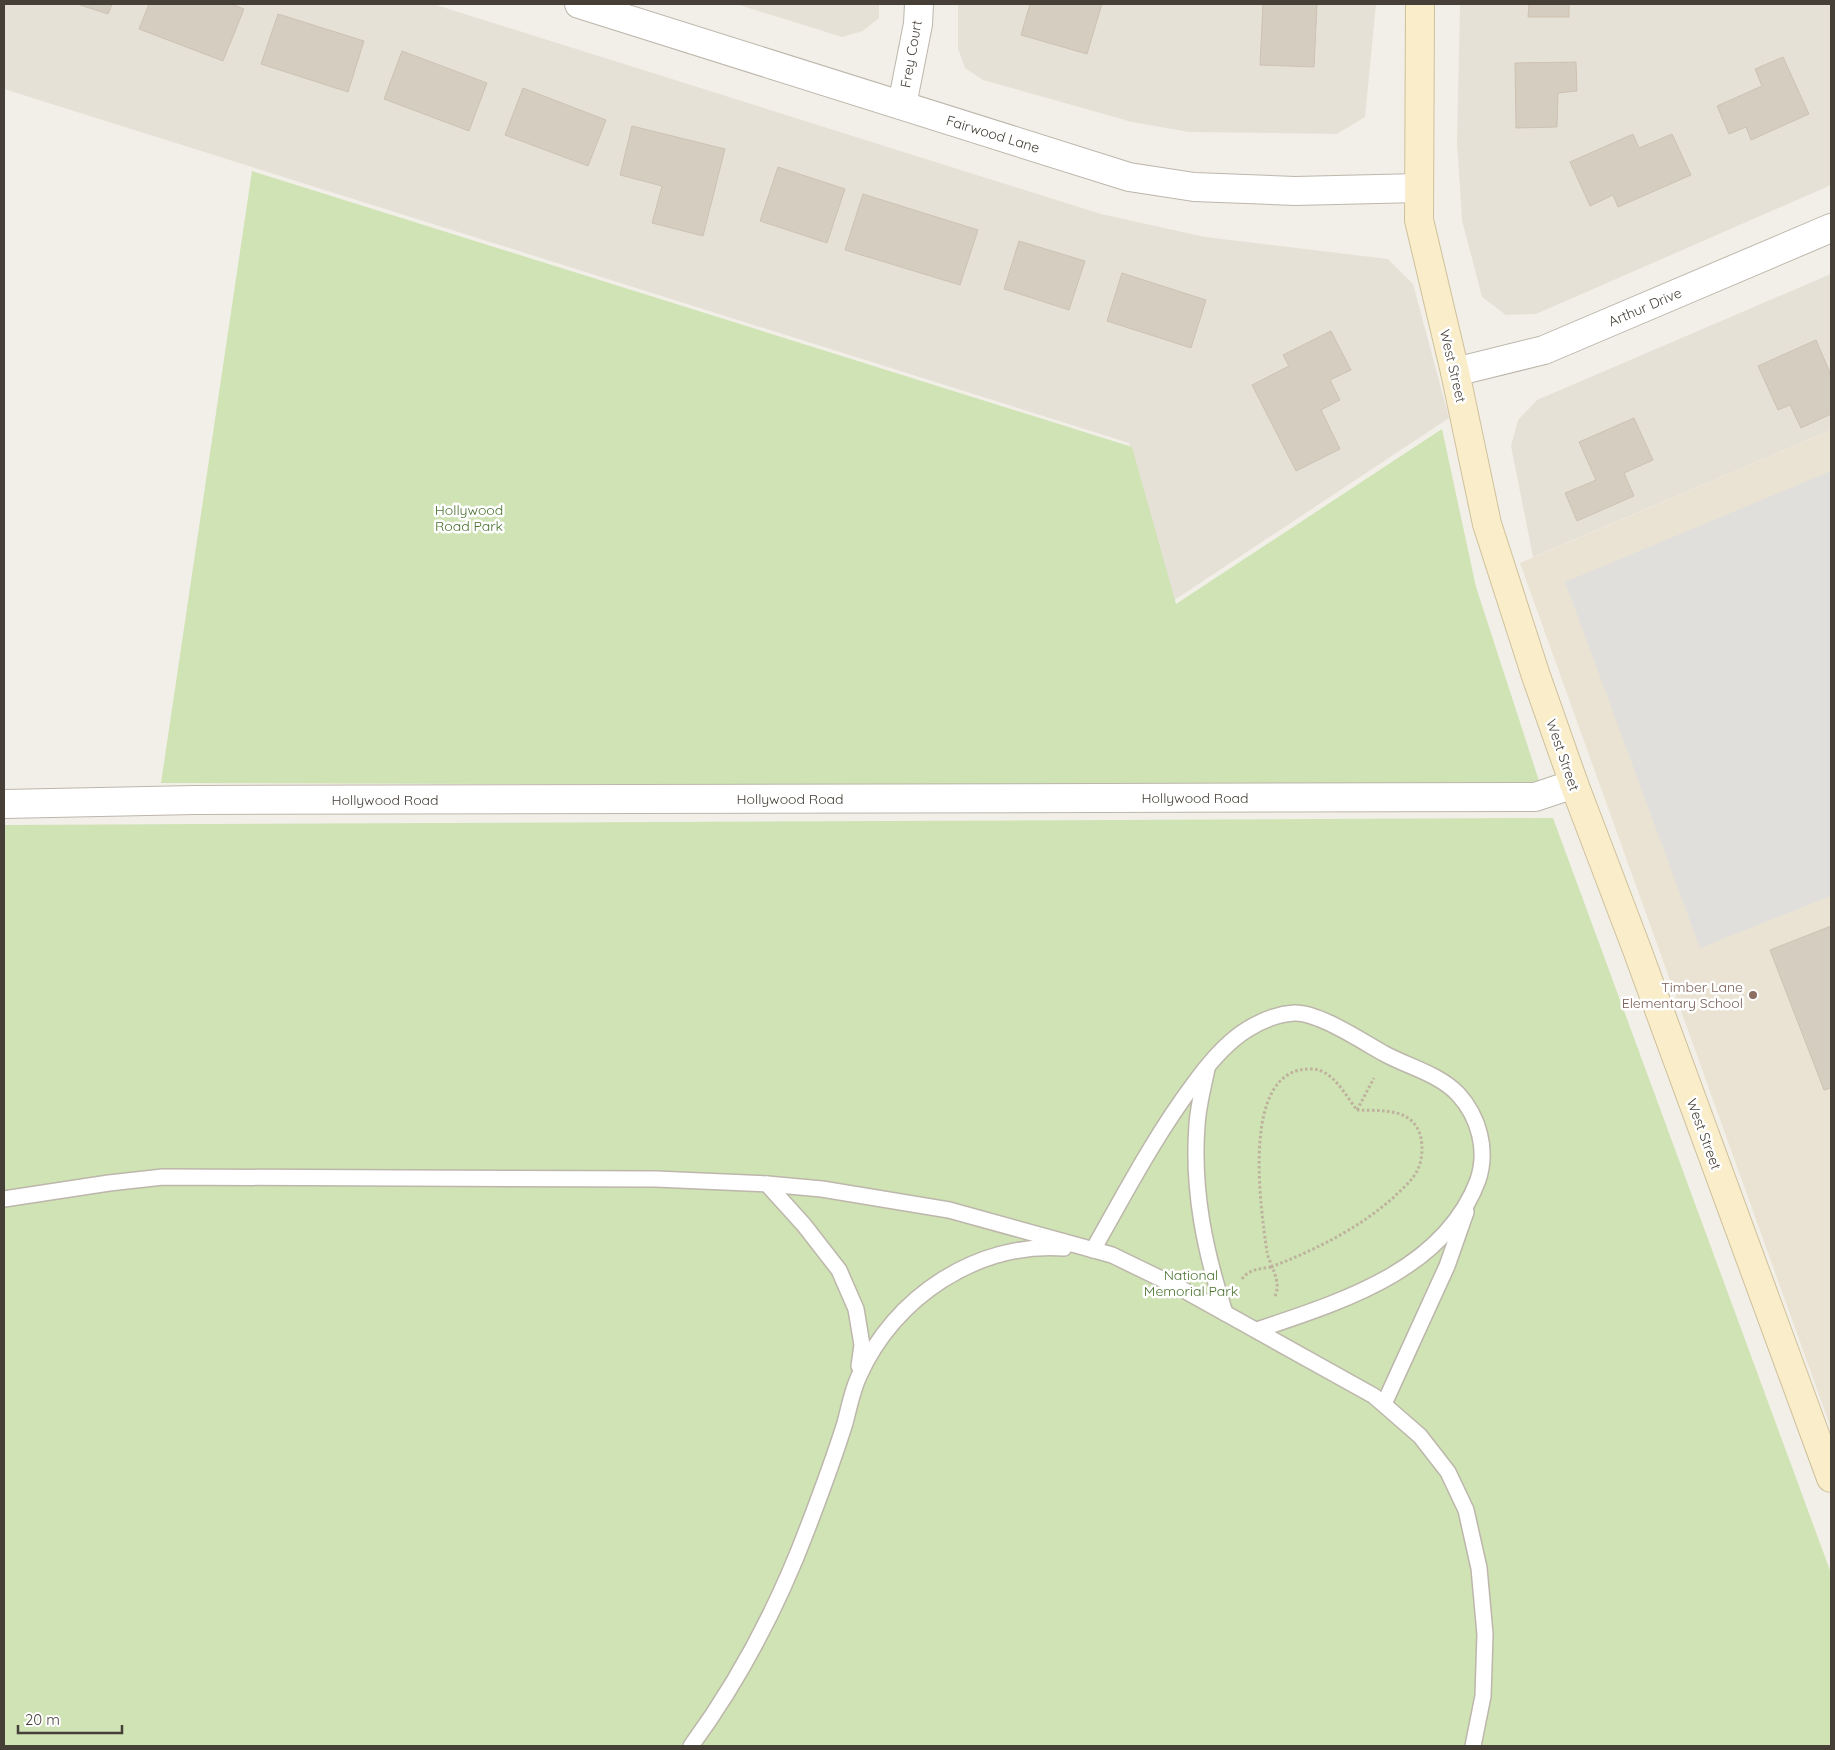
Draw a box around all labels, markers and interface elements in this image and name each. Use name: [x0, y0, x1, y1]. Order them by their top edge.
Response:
street label: Frey Court: [896, 19, 926, 89]
street label: Fairwood Lane: [944, 111, 1042, 157]
street label: Arthur Drive: [1606, 283, 1685, 331]
street label: West Street: [1436, 328, 1470, 405]
park label: Hollywood Road Park: [435, 501, 503, 535]
street label: West Street: [1542, 717, 1584, 793]
street label: Hollywood Road: [1141, 789, 1249, 807]
street label: Hollywood Road: [736, 790, 844, 808]
street label: Hollywood Road: [331, 791, 439, 809]
place label: Timber Lane Elementary School: [1622, 978, 1743, 1012]
marker: Timber Lane Elementary School: [1747, 989, 1759, 1001]
street label: West Street: [1683, 1096, 1725, 1172]
park label: National Memorial Park: [1144, 1266, 1238, 1300]
scale bar: [18, 1702, 121, 1734]
text: 20 m: [25, 1710, 60, 1729]

